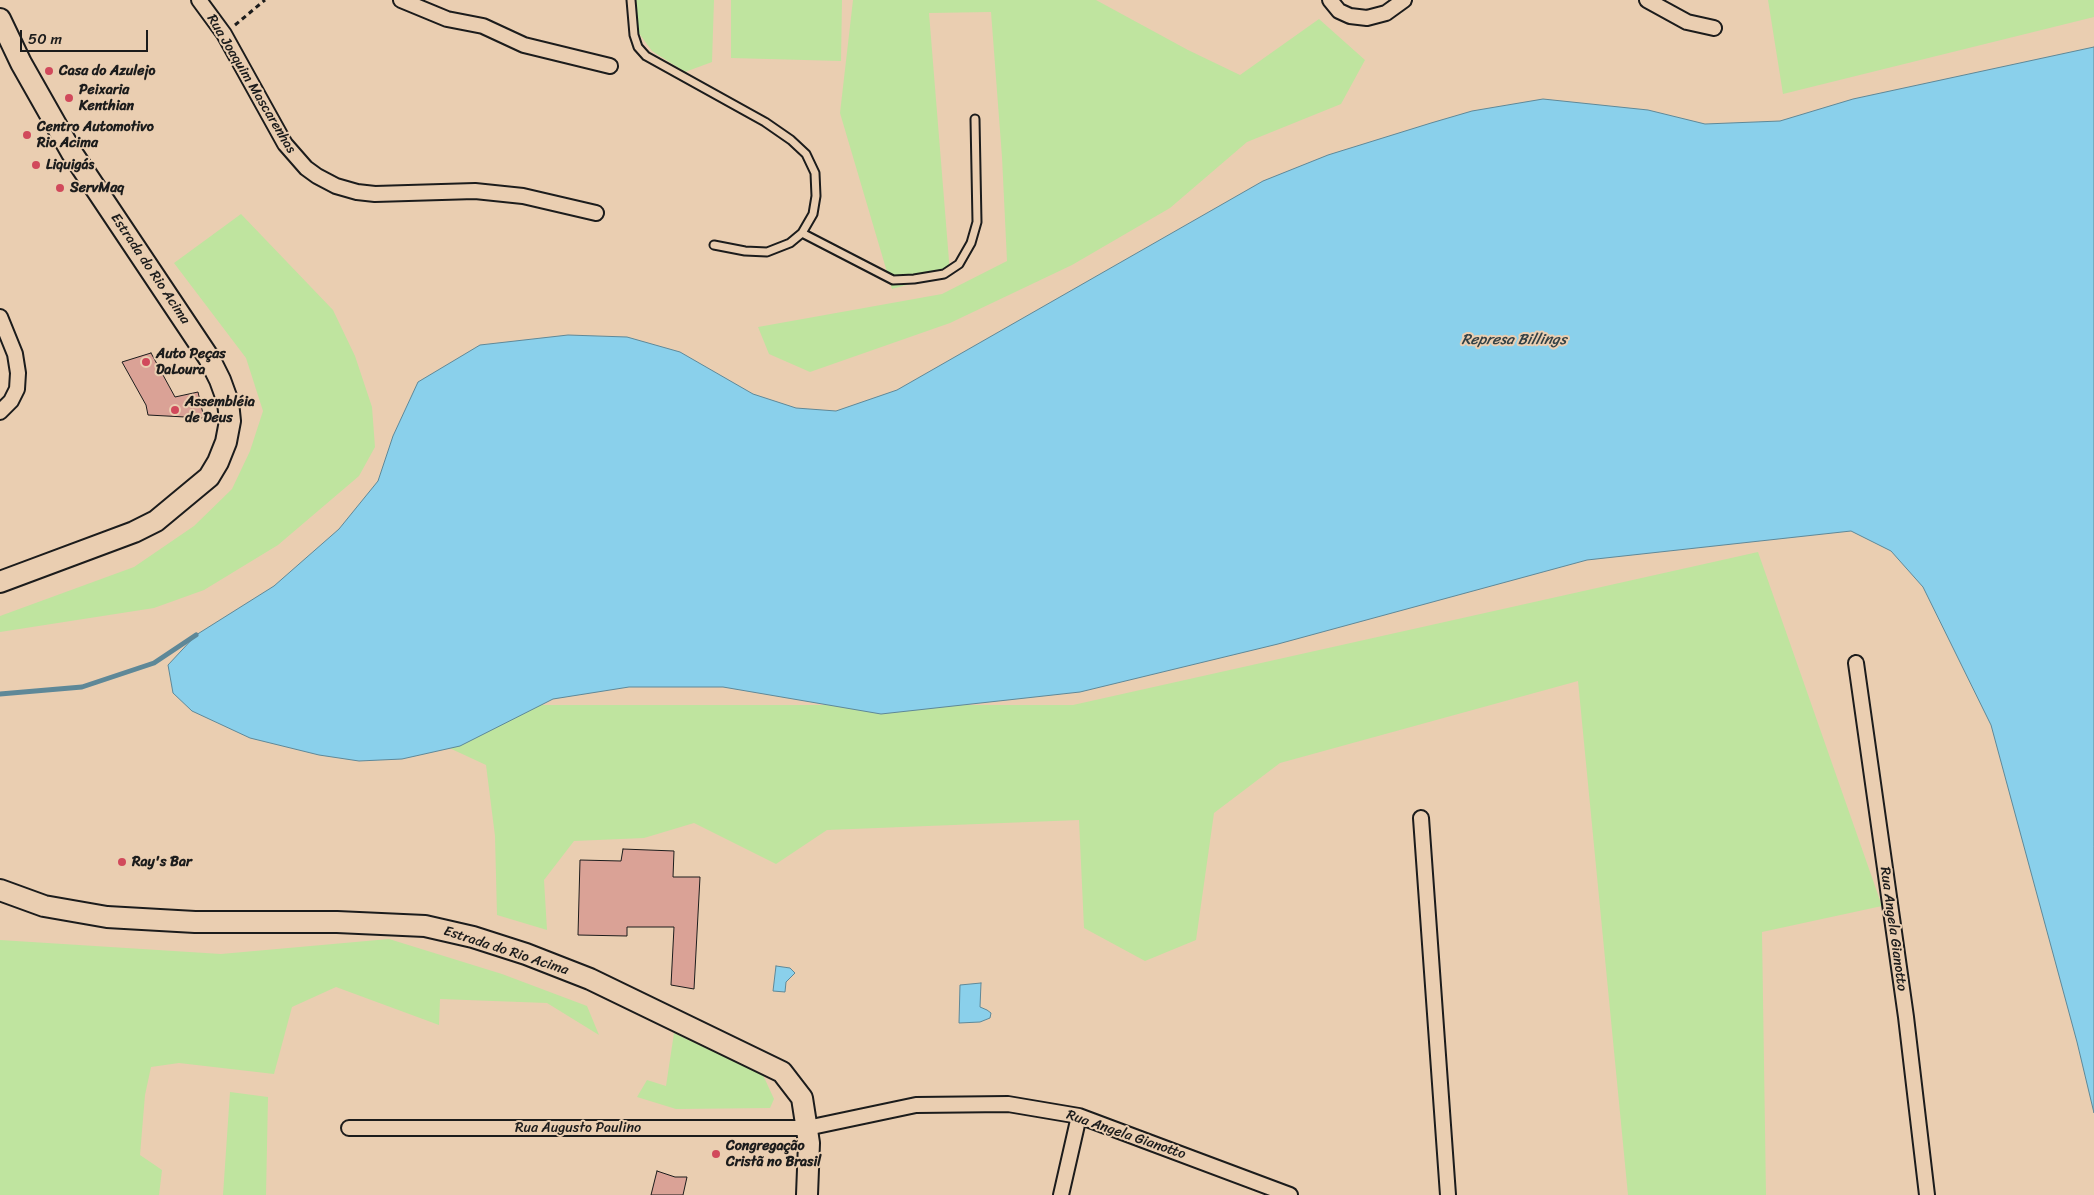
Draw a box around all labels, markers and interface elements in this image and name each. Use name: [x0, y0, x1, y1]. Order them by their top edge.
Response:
street label: Rua Joaquim Mascarenhas: [203, 12, 299, 156]
scale bar: [22, 20, 150, 52]
text: 50 m: [28, 26, 62, 52]
place label: Casa do Azulejo: [59, 63, 156, 79]
marker: Casa do Azulejo: [43, 65, 55, 77]
place label: Peixaria Kenthian: [79, 82, 134, 114]
marker: Peixaria Kenthian: [63, 92, 75, 104]
place label: Centro Automotivo Rio Acima: [37, 119, 154, 152]
marker: Centro Automotivo Rio Acima: [21, 129, 33, 141]
place label: Liquigás: [46, 157, 94, 173]
marker: Liquigás: [30, 159, 42, 171]
place label: ServMaq: [70, 180, 124, 196]
marker: ServMaq: [54, 182, 66, 194]
street label: Estrada do Rio Acima: [107, 210, 193, 328]
water label: Represa Billings: [1461, 331, 1567, 349]
place label: Auto Peças DaLoura: [156, 346, 226, 378]
marker: Auto Peças DaLoura: [140, 356, 152, 368]
place label: Assembléia de Deus: [185, 394, 255, 427]
marker: Assembléia de Deus: [169, 404, 181, 416]
place label: Ray's Bar: [132, 854, 192, 870]
marker: Ray's Bar: [116, 856, 128, 868]
street label: Rua Angela Gianotto: [1876, 866, 1910, 992]
street label: Estrada do Rio Acima: [441, 923, 571, 979]
street label: Rua Angela Gianotto: [1064, 1107, 1188, 1163]
street label: Rua Augusto Paulino: [515, 1120, 641, 1136]
place label: Congregação Cristã no Brasil: [726, 1138, 821, 1170]
marker: Congregação Cristã no Brasil: [710, 1148, 722, 1160]

